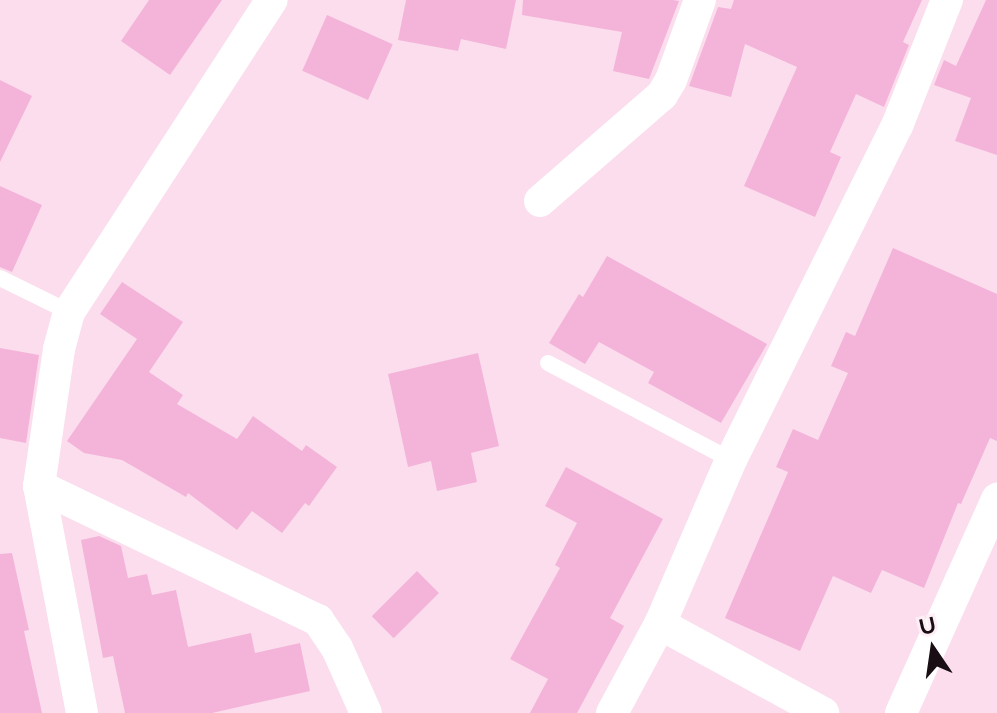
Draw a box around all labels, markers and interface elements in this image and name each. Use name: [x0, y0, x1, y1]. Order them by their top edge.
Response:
north arrow: [893, 609, 973, 689]
text: U: [917, 611, 939, 640]

